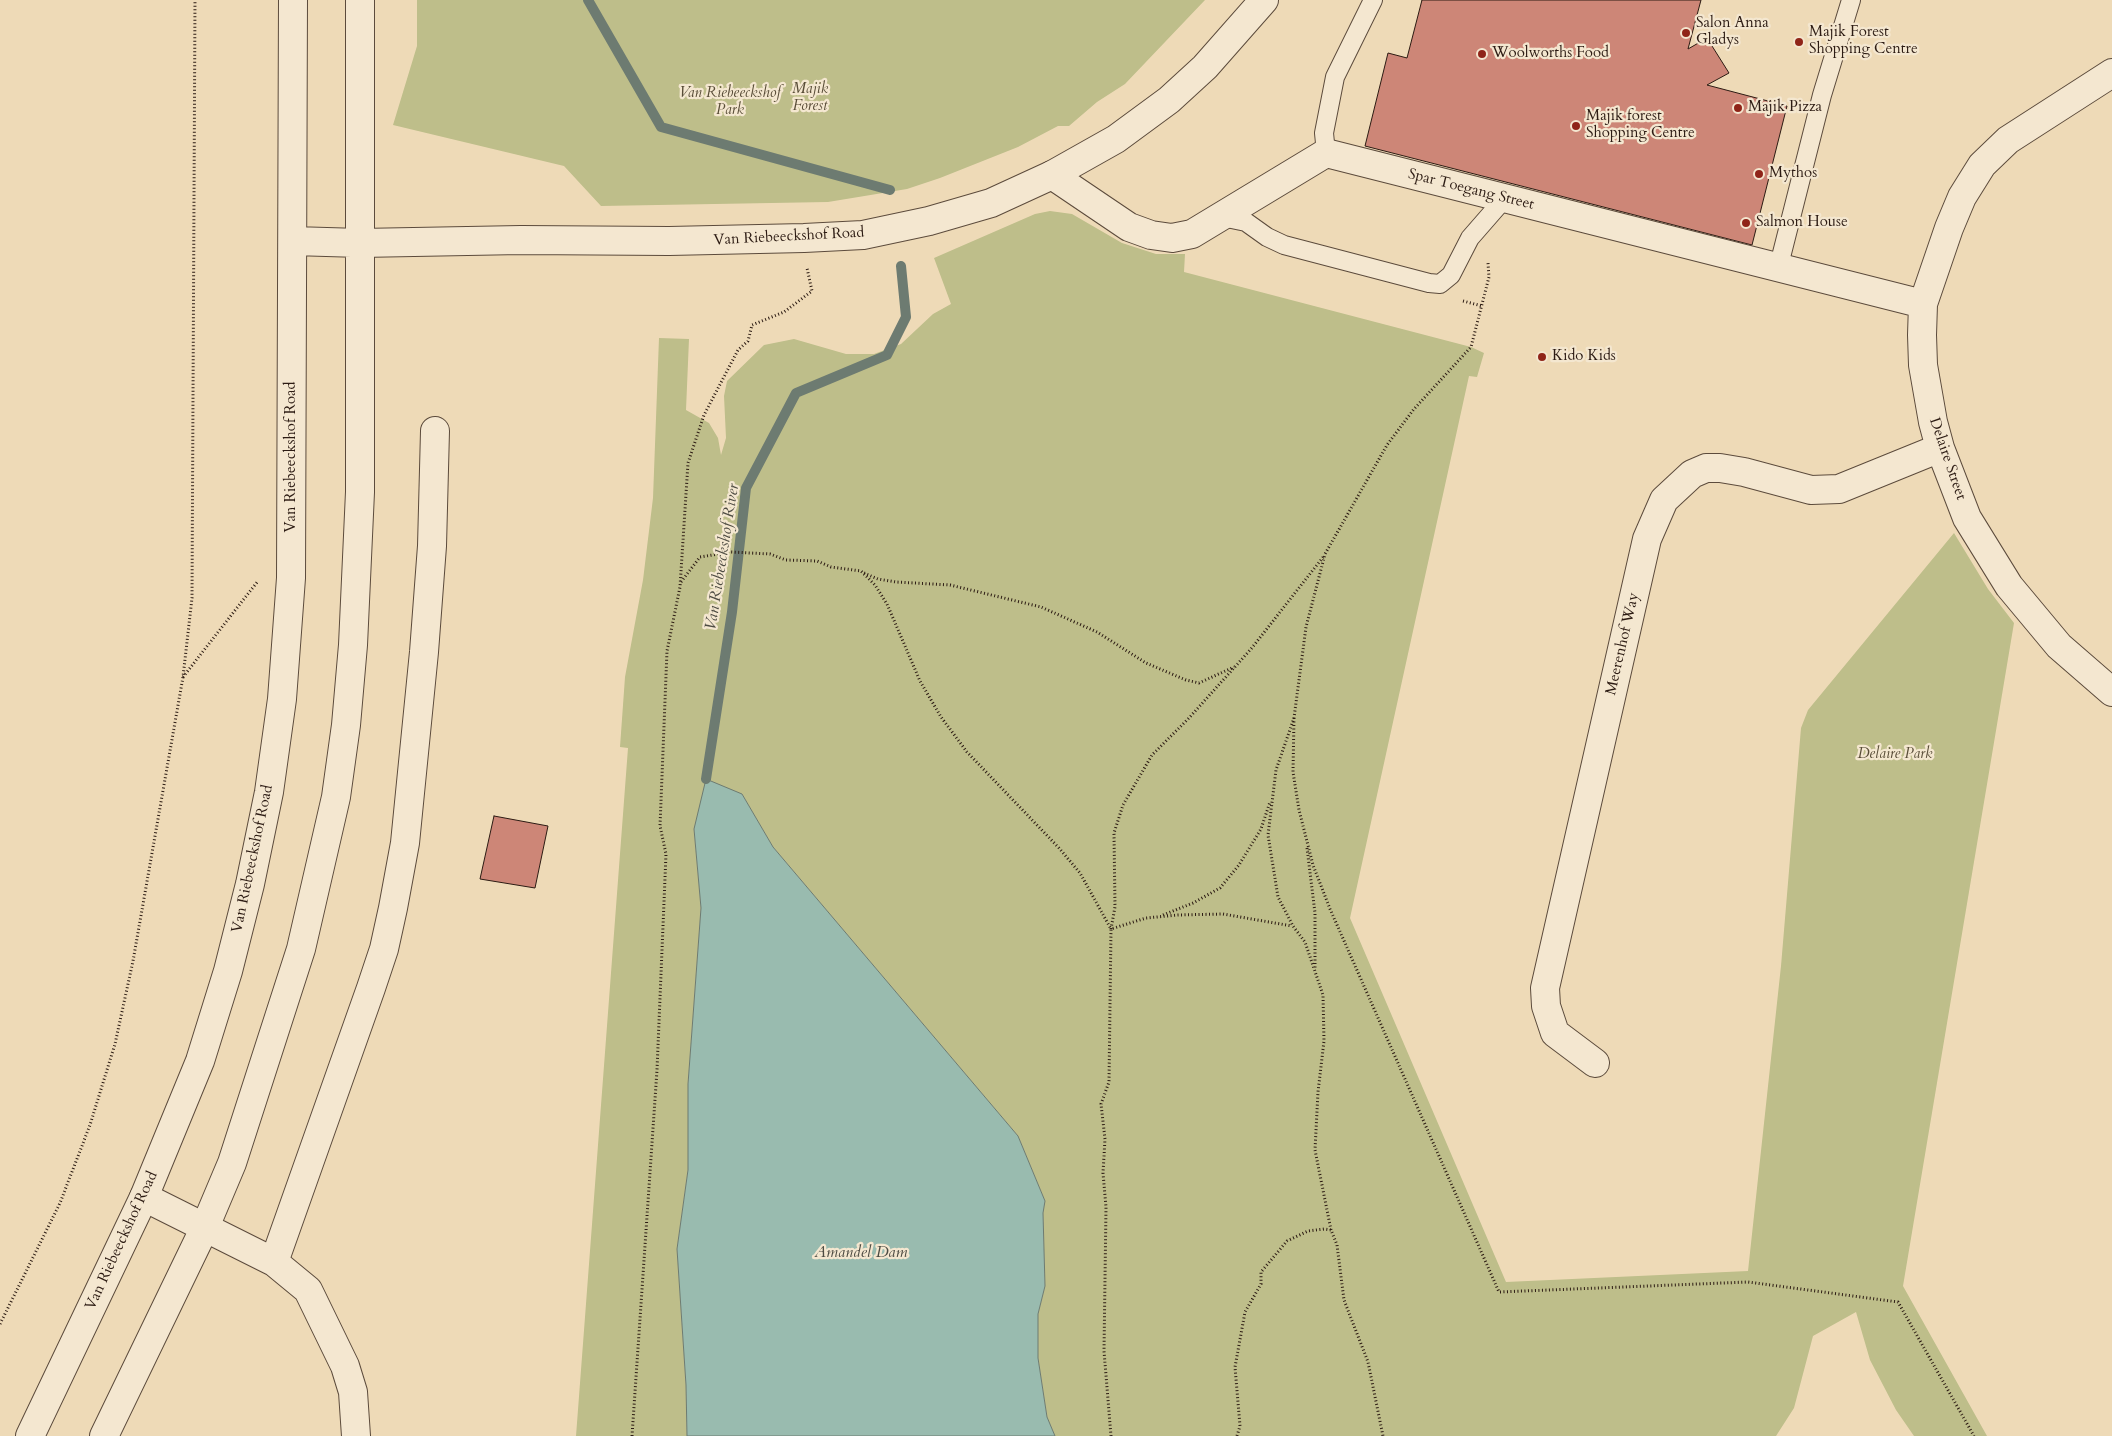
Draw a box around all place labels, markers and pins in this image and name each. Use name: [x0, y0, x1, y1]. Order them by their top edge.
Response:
place label: Salon Anna Gladys: [1696, 15, 1769, 50]
place label: Majik Forest Shopping Centre: [1809, 24, 1918, 59]
marker: Salon Anna Gladys: [1680, 27, 1692, 39]
marker: Majik Forest Shopping Centre: [1793, 36, 1805, 48]
place label: Woolworths Food: [1492, 45, 1609, 63]
marker: Woolworths Food: [1476, 48, 1488, 60]
place label: Majik Pizza: [1748, 99, 1822, 117]
marker: Majik Pizza: [1732, 102, 1744, 114]
place label: Majik forest Shopping Centre: [1586, 108, 1695, 143]
marker: Majik forest Shopping Centre: [1570, 120, 1582, 132]
place label: Mythos: [1769, 165, 1817, 183]
marker: Mythos: [1753, 168, 1765, 180]
place label: Salmon House: [1756, 214, 1848, 232]
marker: Salmon House: [1740, 217, 1752, 229]
place label: Kido Kids: [1552, 348, 1616, 366]
marker: Kido Kids: [1536, 351, 1548, 363]

